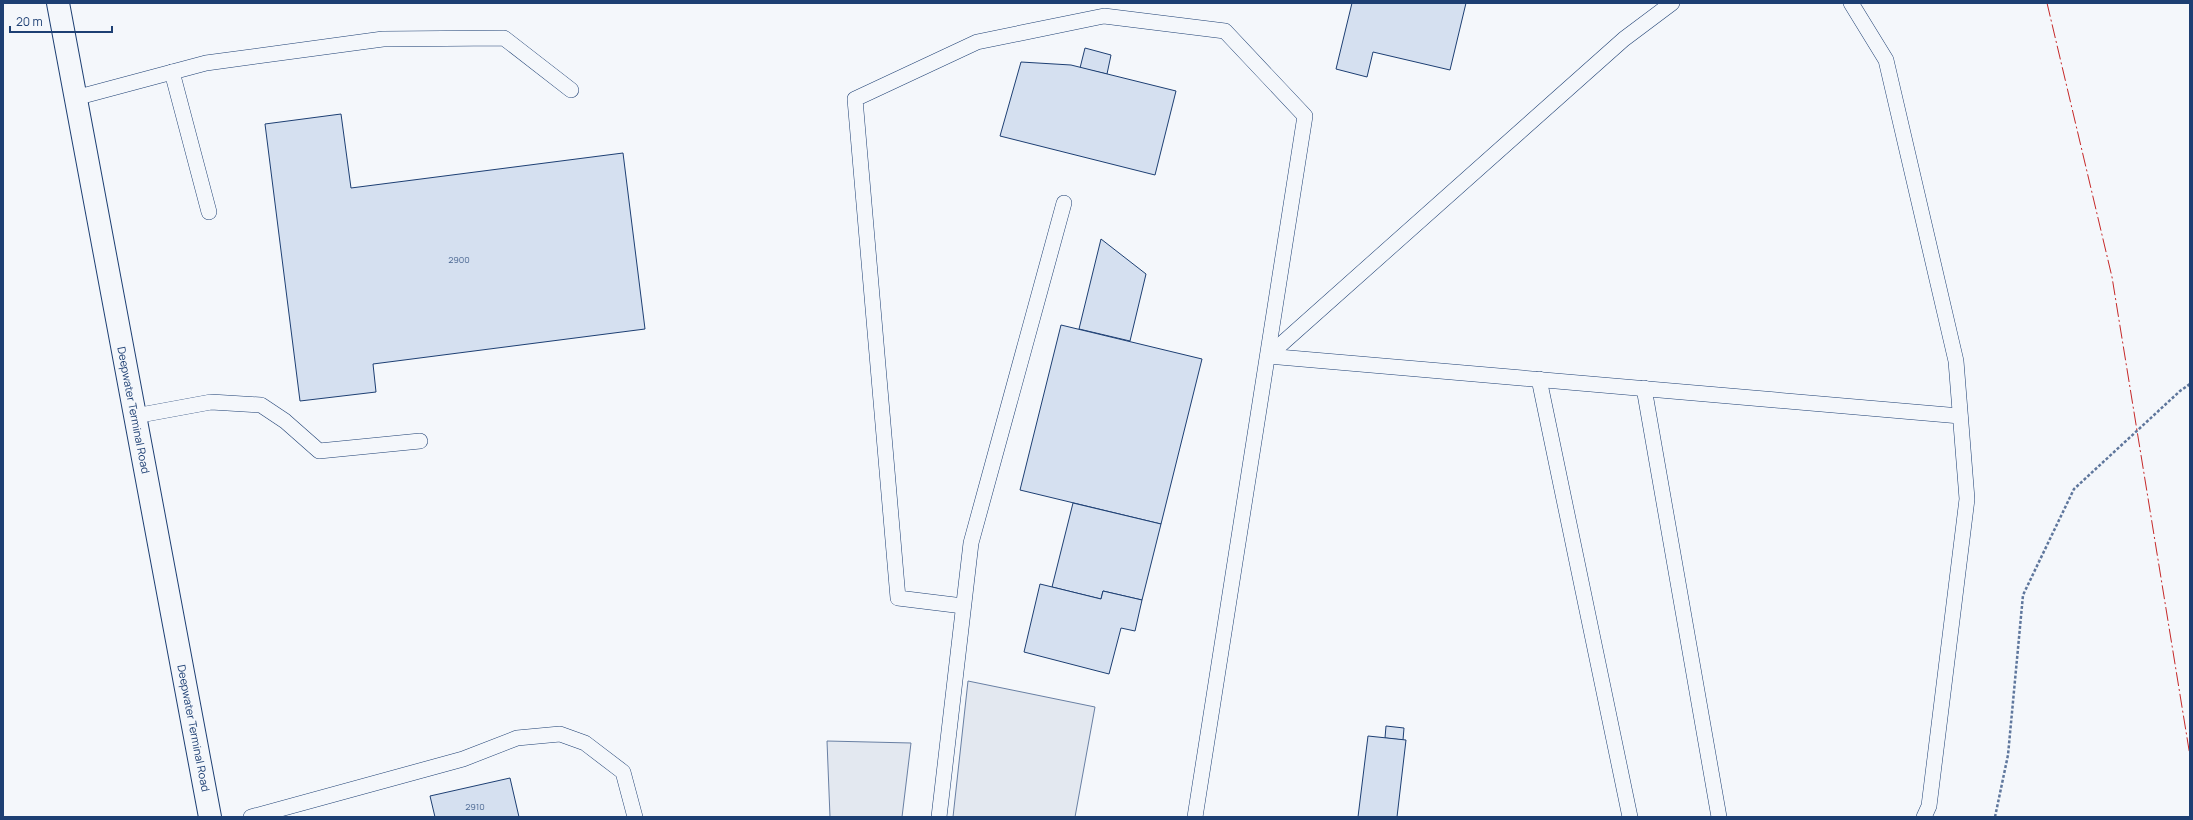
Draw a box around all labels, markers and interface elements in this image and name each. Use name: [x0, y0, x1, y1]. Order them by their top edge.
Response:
scale bar: [10, 8, 112, 34]
text: 20 m: [16, 13, 43, 30]
house number: 2900: [448, 253, 470, 266]
street label: Deepwater Terminal Road: [114, 345, 154, 475]
street label: Deepwater Terminal Road: [174, 663, 214, 793]
house number: 2910: [465, 800, 485, 813]

